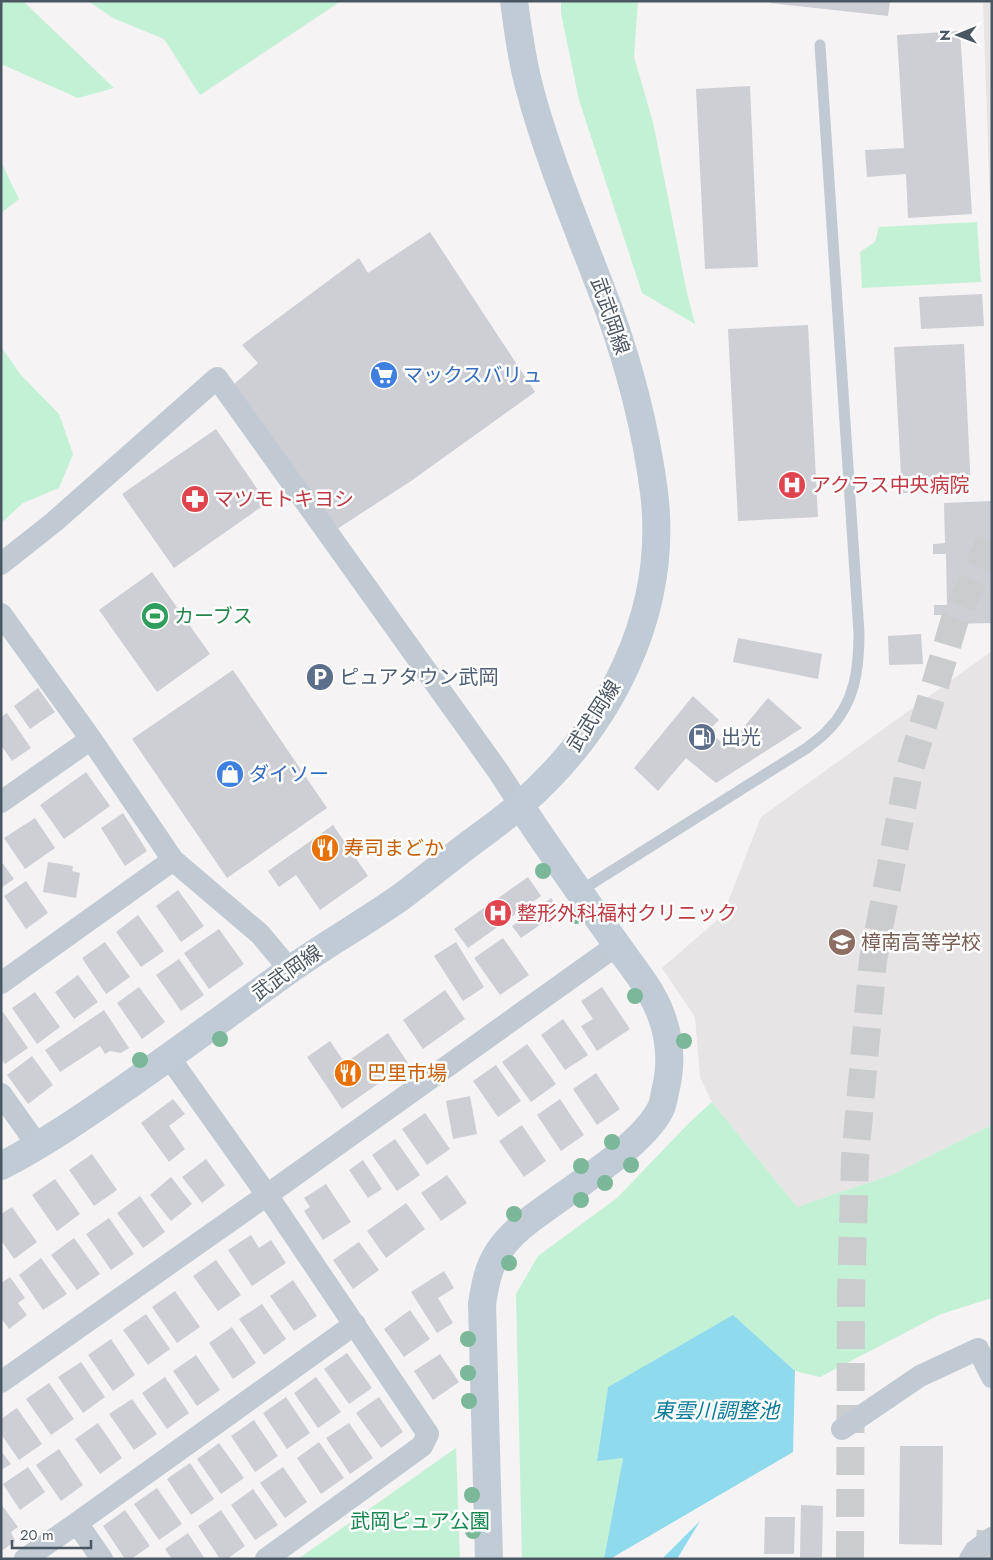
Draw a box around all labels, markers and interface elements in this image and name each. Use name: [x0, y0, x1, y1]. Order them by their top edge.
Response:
north arrow: [933, 10, 983, 60]
text: N: [935, 29, 955, 41]
street label: 武武岡線: [583, 273, 637, 359]
supermarket icon: マックスバリュ: [369, 360, 399, 390]
place label: マックスバリュ: [403, 361, 542, 390]
hospital icon: アクラス中央病院: [777, 470, 807, 500]
place label: アクラス中央病院: [811, 471, 970, 500]
pharmacy icon: マツモトキヨシ: [180, 484, 210, 514]
place label: マツモトキヨシ: [214, 485, 354, 514]
sports icon: カーブス: [140, 601, 170, 631]
place label: カーブス: [174, 602, 253, 631]
parking icon: ピュアタウン武岡: [305, 662, 335, 692]
place label: ピュアタウン武岡: [339, 663, 499, 692]
street label: 武武岡線: [560, 675, 628, 757]
fuel station icon: 出光: [687, 722, 717, 752]
place label: 出光: [721, 723, 761, 752]
shop icon: ダイソー: [215, 759, 245, 789]
place label: ダイソー: [249, 760, 329, 789]
restaurant icon: 寿司まどか: [310, 833, 340, 863]
place label: 寿司まどか: [344, 834, 444, 863]
hospital icon: 整形外科福村クリニック: [483, 898, 513, 928]
place label: 整形外科福村クリニック: [517, 899, 737, 928]
school or university icon: 樟南高等学校: [827, 927, 857, 957]
place label: 樟南高等学校: [861, 928, 981, 957]
street label: 武武岡線: [246, 938, 328, 1008]
restaurant icon: 巴里市場: [333, 1058, 363, 1088]
place label: 巴里市場: [367, 1059, 447, 1088]
water label: 東雲川調整池: [653, 1396, 781, 1426]
park label: 武岡ピュア公園: [350, 1507, 490, 1536]
scale bar: [12, 1518, 91, 1550]
text: 20 m: [20, 1524, 54, 1546]

